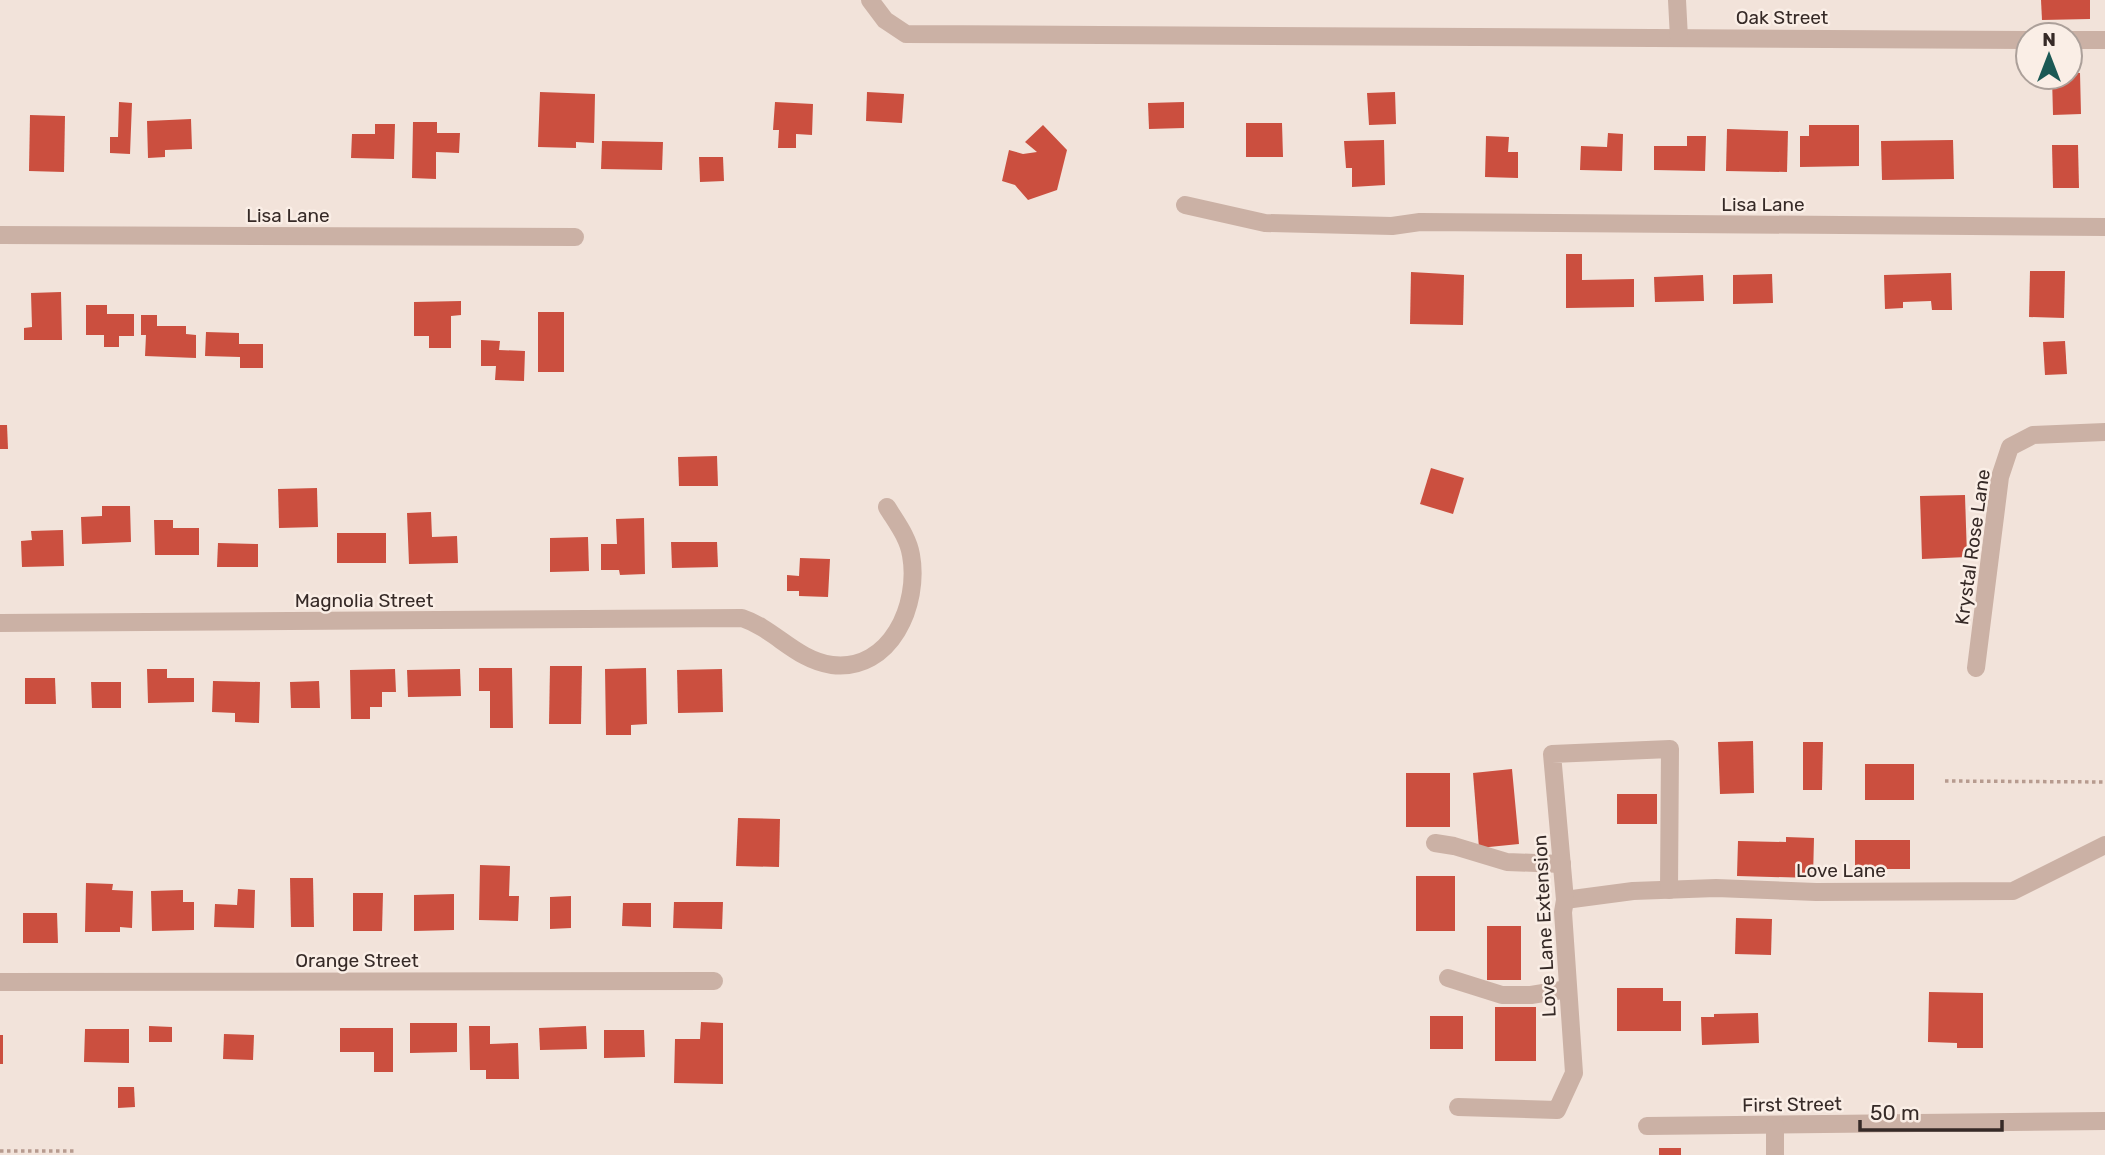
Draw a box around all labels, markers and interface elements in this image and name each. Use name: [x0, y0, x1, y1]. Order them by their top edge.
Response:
street label: Oak Street: [1736, 6, 1829, 29]
north arrow: [2014, 21, 2084, 91]
text: N: [2042, 28, 2056, 51]
street label: Lisa Lane: [1721, 193, 1805, 216]
street label: Lisa Lane: [246, 204, 330, 227]
street label: Krystal Rose Lane: [1950, 468, 1995, 627]
street label: Magnolia Street: [295, 589, 434, 612]
street label: Love Lane Extension: [1528, 834, 1561, 1018]
street label: Love Lane: [1796, 859, 1886, 882]
street label: Orange Street: [295, 949, 419, 972]
scale bar: [1860, 1088, 2002, 1132]
street label: First Street: [1742, 1092, 1843, 1117]
text: 50 m: [1870, 1100, 1920, 1125]

